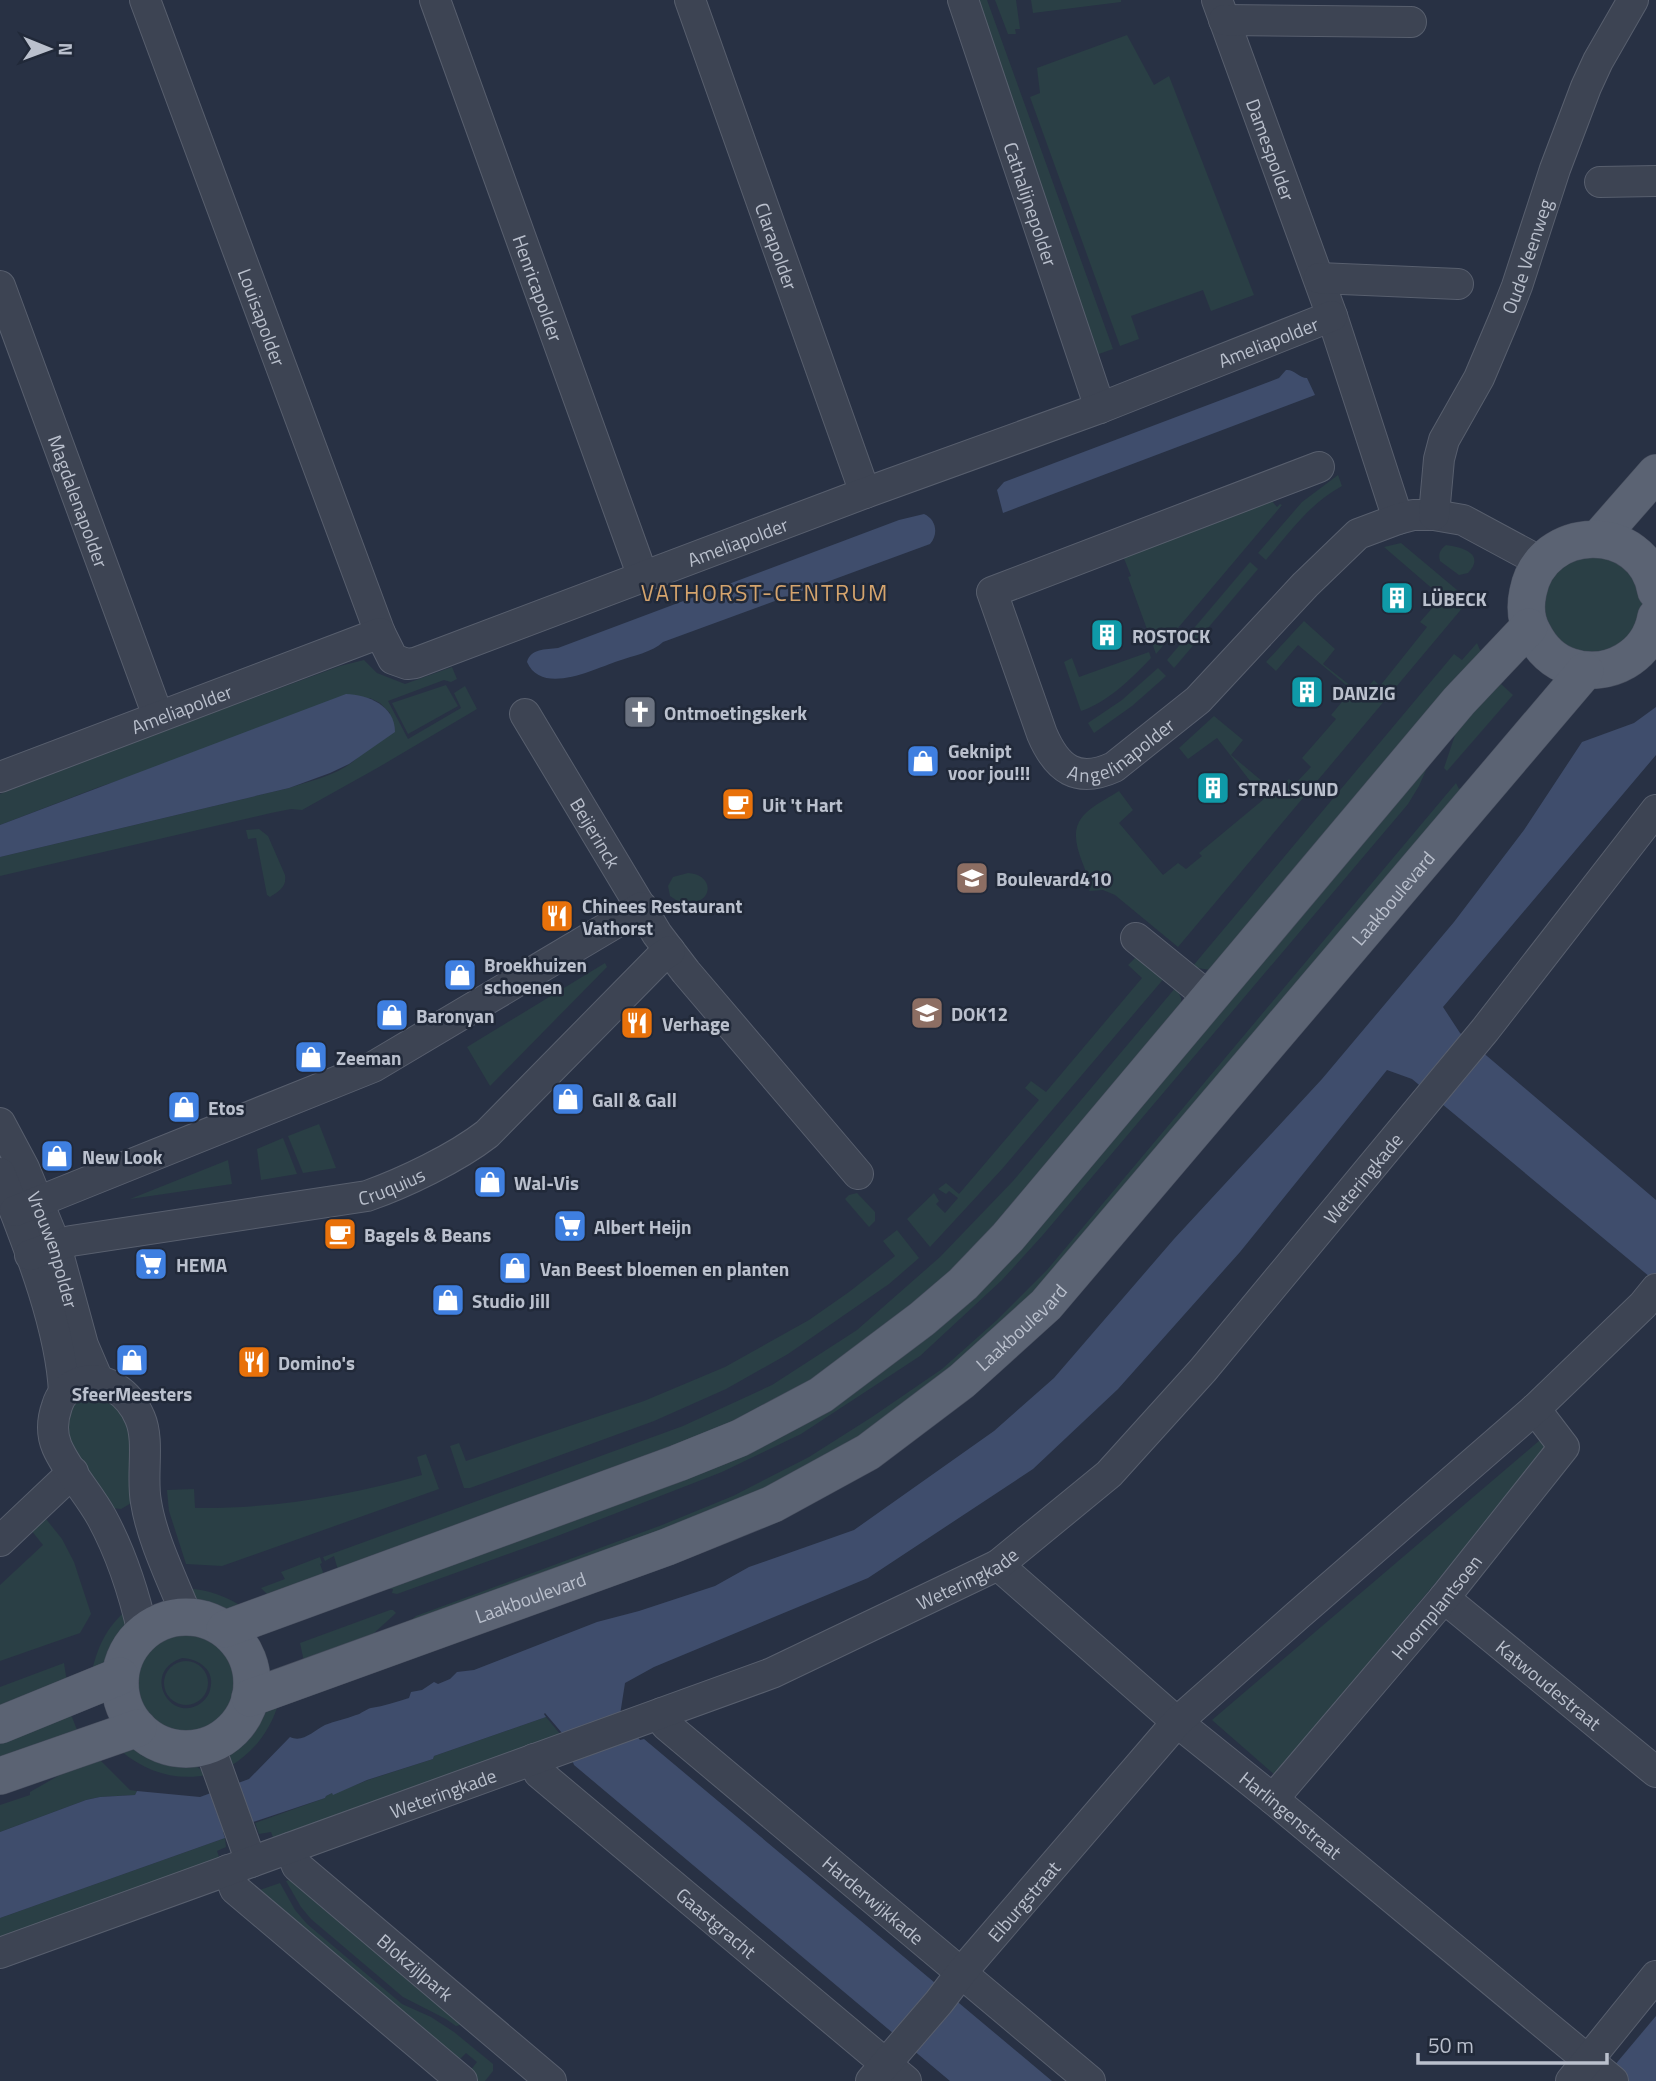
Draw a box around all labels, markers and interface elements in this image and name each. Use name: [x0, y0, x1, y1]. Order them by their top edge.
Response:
north arrow: [14, 14, 84, 84]
text: N: [52, 42, 81, 56]
street label: Damespolder: [1239, 94, 1303, 205]
street label: Cathalijnepolder: [997, 138, 1066, 270]
street label: Oude Veenweg: [1493, 194, 1559, 318]
street label: Clarapolder: [748, 198, 806, 294]
street label: Henricapolder: [506, 230, 572, 346]
street label: Louisapolder: [231, 264, 294, 370]
street label: Ameliapolder: [1214, 308, 1323, 374]
street label: Magdalenapolder: [41, 431, 117, 572]
street label: Ameliapolder: [683, 509, 792, 573]
district label: VATHORST-CENTRUM: [641, 575, 889, 610]
building icon: LÜBECK: [1378, 579, 1416, 617]
place label: LÜBECK: [1422, 584, 1487, 613]
building icon: ROSTOCK: [1088, 616, 1126, 654]
place label: ROSTOCK: [1132, 621, 1210, 650]
building icon: DANZIG: [1288, 673, 1326, 711]
street label: Ameliapolder: [127, 676, 236, 741]
place label: DANZIG: [1332, 678, 1396, 707]
church icon: Ontmoetingskerk: [621, 693, 659, 731]
place label: Ontmoetingskerk: [664, 698, 807, 727]
street label: Angelinapolder: [1064, 710, 1181, 789]
place label: Geknipt voor jou!!!: [948, 736, 1030, 787]
shop icon: Geknipt voor jou!!!: [904, 742, 942, 780]
building icon: STRALSUND: [1194, 769, 1232, 807]
place label: STRALSUND: [1238, 774, 1338, 803]
cafe icon: Uit 't Hart: [719, 785, 757, 823]
place label: Uit 't Hart: [762, 790, 843, 819]
street label: Beijerinck: [564, 792, 628, 873]
street label: Laakboulevard: [1344, 844, 1441, 951]
school or university icon: Boulevard410: [953, 859, 991, 897]
place label: Boulevard410: [996, 864, 1112, 893]
place label: Chinees Restaurant Vathorst: [582, 891, 742, 942]
restaurant icon: Chinees Restaurant Vathorst: [538, 897, 576, 935]
place label: Broekhuizen schoenen: [484, 950, 587, 1001]
shop icon: Broekhuizen schoenen: [441, 956, 479, 994]
school or university icon: DOK12: [908, 994, 946, 1032]
shop icon: Baronyan: [373, 996, 411, 1034]
place label: DOK12: [951, 999, 1008, 1028]
place label: Baronyan: [416, 1001, 494, 1030]
restaurant icon: Verhage: [618, 1004, 656, 1042]
place label: Verhage: [662, 1009, 730, 1038]
shop icon: Zeeman: [292, 1038, 330, 1076]
place label: Zeeman: [336, 1043, 402, 1072]
shop icon: Gall & Gall: [549, 1080, 587, 1118]
place label: Gall & Gall: [592, 1085, 677, 1114]
shop icon: Etos: [165, 1088, 203, 1126]
place label: Etos: [208, 1093, 245, 1122]
street label: Weteringkade: [1316, 1126, 1409, 1230]
shop icon: New Look: [38, 1137, 76, 1175]
place label: New Look: [82, 1142, 163, 1171]
street label: Cruquius: [356, 1159, 430, 1212]
shop icon: Wal-Vis: [471, 1163, 509, 1201]
place label: Wal-Vis: [514, 1168, 579, 1197]
street label: Vrouwenpolder: [20, 1187, 87, 1312]
supermarket icon: Albert Heijn: [551, 1207, 589, 1245]
place label: Albert Heijn: [594, 1212, 692, 1241]
cafe icon: Bagels & Beans: [321, 1215, 359, 1253]
place label: Bagels & Beans: [364, 1220, 491, 1249]
supermarket icon: HEMA: [132, 1245, 170, 1283]
shop icon: Van Beest bloemen en planten: [496, 1249, 534, 1287]
place label: HEMA: [176, 1250, 228, 1279]
place label: Van Beest bloemen en planten: [540, 1254, 789, 1283]
street label: Laakboulevard: [969, 1277, 1073, 1377]
shop icon: Studio Jill: [429, 1281, 467, 1319]
place label: Studio Jill: [472, 1286, 550, 1315]
shop icon: SfeerMeesters: [113, 1341, 151, 1379]
restaurant icon: Domino's: [235, 1343, 273, 1381]
place label: Domino's: [278, 1348, 355, 1377]
place label: SfeerMeesters: [72, 1379, 192, 1408]
street label: Weteringkade: [911, 1540, 1024, 1617]
street label: Hoornplantsoen: [1383, 1548, 1488, 1666]
street label: Laakboulevard: [471, 1563, 590, 1630]
street label: Katwoudestraat: [1490, 1632, 1608, 1737]
street label: Weteringkade: [386, 1760, 500, 1825]
street label: Harlingenstraat: [1234, 1763, 1349, 1866]
street label: Harderwijkkade: [817, 1848, 931, 1951]
street label: Elburgstraat: [980, 1853, 1067, 1948]
street label: Gaastgracht: [670, 1880, 764, 1965]
street label: Blokzijlpark: [371, 1926, 460, 2007]
scale bar: [1418, 2022, 1607, 2066]
text: 50 m: [1428, 2029, 1474, 2061]

